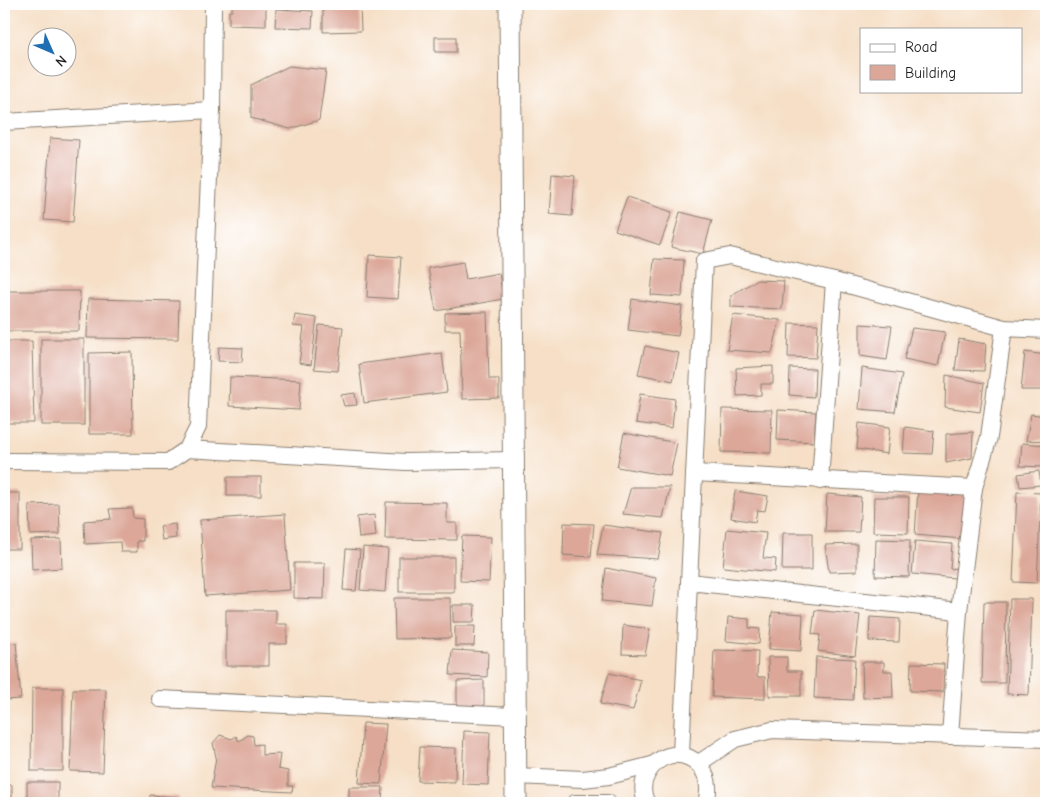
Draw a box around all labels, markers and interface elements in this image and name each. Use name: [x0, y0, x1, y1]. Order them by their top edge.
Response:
north arrow: [28, 28, 78, 78]
legend: [860, 28, 1022, 92]
text: Road: [905, 38, 937, 56]
text: N: [52, 52, 70, 70]
text: Building: [905, 64, 956, 82]

